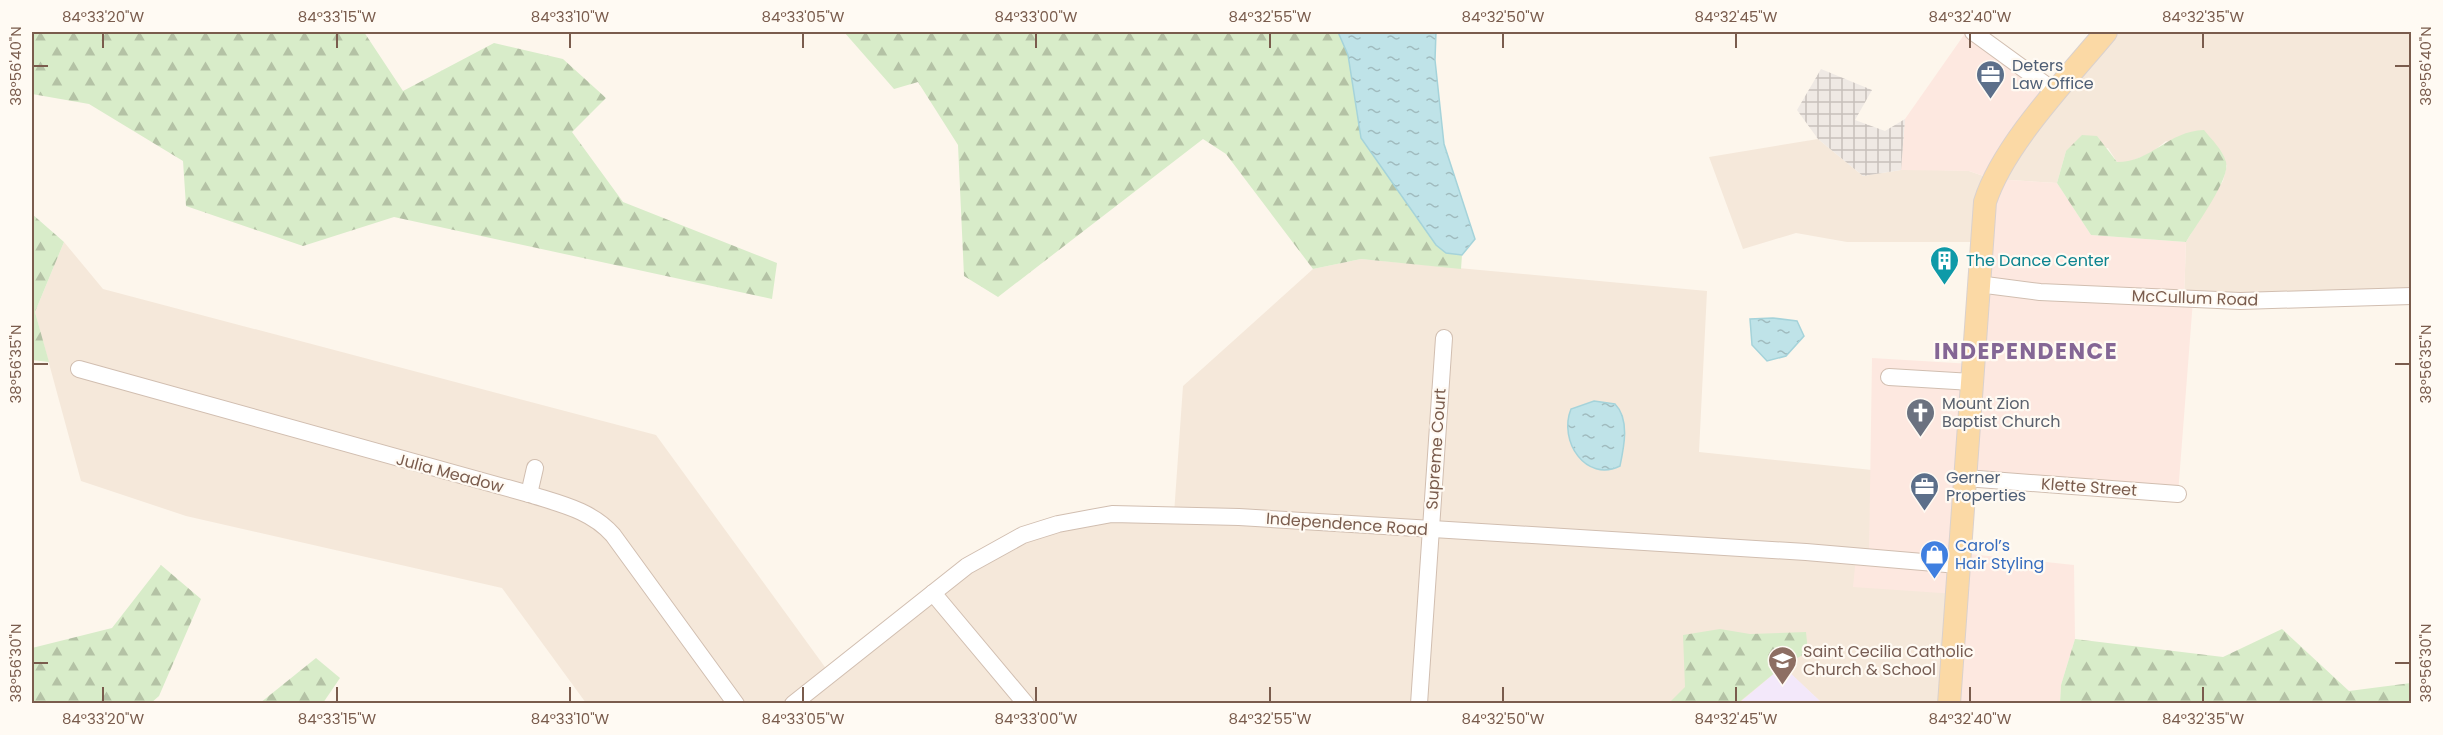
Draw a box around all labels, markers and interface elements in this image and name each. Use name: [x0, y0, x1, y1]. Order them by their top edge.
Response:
text: 84°33'20"W: [62, 6, 144, 27]
text: 84°33'15"W: [298, 6, 377, 27]
text: 84°33'10"W: [531, 6, 610, 27]
text: 84°33'05"W: [762, 6, 845, 27]
text: 84°33'00"W: [995, 6, 1078, 27]
text: 84°32'55"W: [1229, 6, 1312, 27]
text: 84°32'50"W: [1462, 6, 1545, 27]
text: 84°32'45"W: [1695, 6, 1778, 27]
text: 84°32'40"W: [1929, 6, 2012, 27]
text: 84°32'35"W: [2162, 6, 2244, 27]
text: 38°56'40"N: [5, 26, 26, 106]
text: 38°56'40"N: [2415, 26, 2436, 106]
place label: Deters Law Office: [2012, 54, 2094, 95]
office icon: Deters Law Office: [1975, 58, 2007, 100]
building icon: The Dance Center: [1929, 244, 1961, 286]
place label: The Dance Center: [1966, 249, 2110, 272]
street label: McCullum Road: [2131, 284, 2259, 312]
text: 38°56'35"N: [5, 325, 26, 403]
text: 38°56'35"N: [2415, 325, 2436, 403]
district label: INDEPENDENCE: [1934, 336, 2118, 367]
street label: Supreme Court: [1420, 387, 1452, 510]
place label: Mount Zion Baptist Church: [1942, 392, 2060, 433]
church icon: Mount Zion Baptist Church: [1905, 396, 1937, 438]
street label: Julia Meadow: [394, 448, 506, 498]
place label: Gerner Properties: [1946, 466, 2026, 507]
office icon: Gerner Properties: [1909, 470, 1941, 512]
street label: Klette Street: [2040, 472, 2138, 502]
street label: Independence Road: [1265, 507, 1429, 541]
place label: Carol’s Hair Styling: [1955, 534, 2044, 575]
shop icon: Carol’s Hair Styling: [1918, 538, 1950, 580]
text: 38°56'30"N: [5, 624, 26, 702]
text: 38°56'30"N: [2415, 624, 2436, 702]
place label: Saint Cecilia Catholic Church & School: [1803, 640, 1974, 681]
school or university icon: Saint Cecilia Catholic Church & School: [1766, 644, 1798, 686]
text: 84°33'20"W: [62, 708, 144, 729]
text: 84°33'15"W: [298, 708, 377, 729]
text: 84°33'10"W: [531, 708, 610, 729]
text: 84°33'05"W: [762, 708, 845, 729]
text: 84°33'00"W: [995, 708, 1078, 729]
text: 84°32'55"W: [1229, 708, 1312, 729]
text: 84°32'50"W: [1462, 708, 1545, 729]
text: 84°32'45"W: [1695, 708, 1778, 729]
text: 84°32'40"W: [1929, 708, 2012, 729]
text: 84°32'35"W: [2162, 708, 2244, 729]

